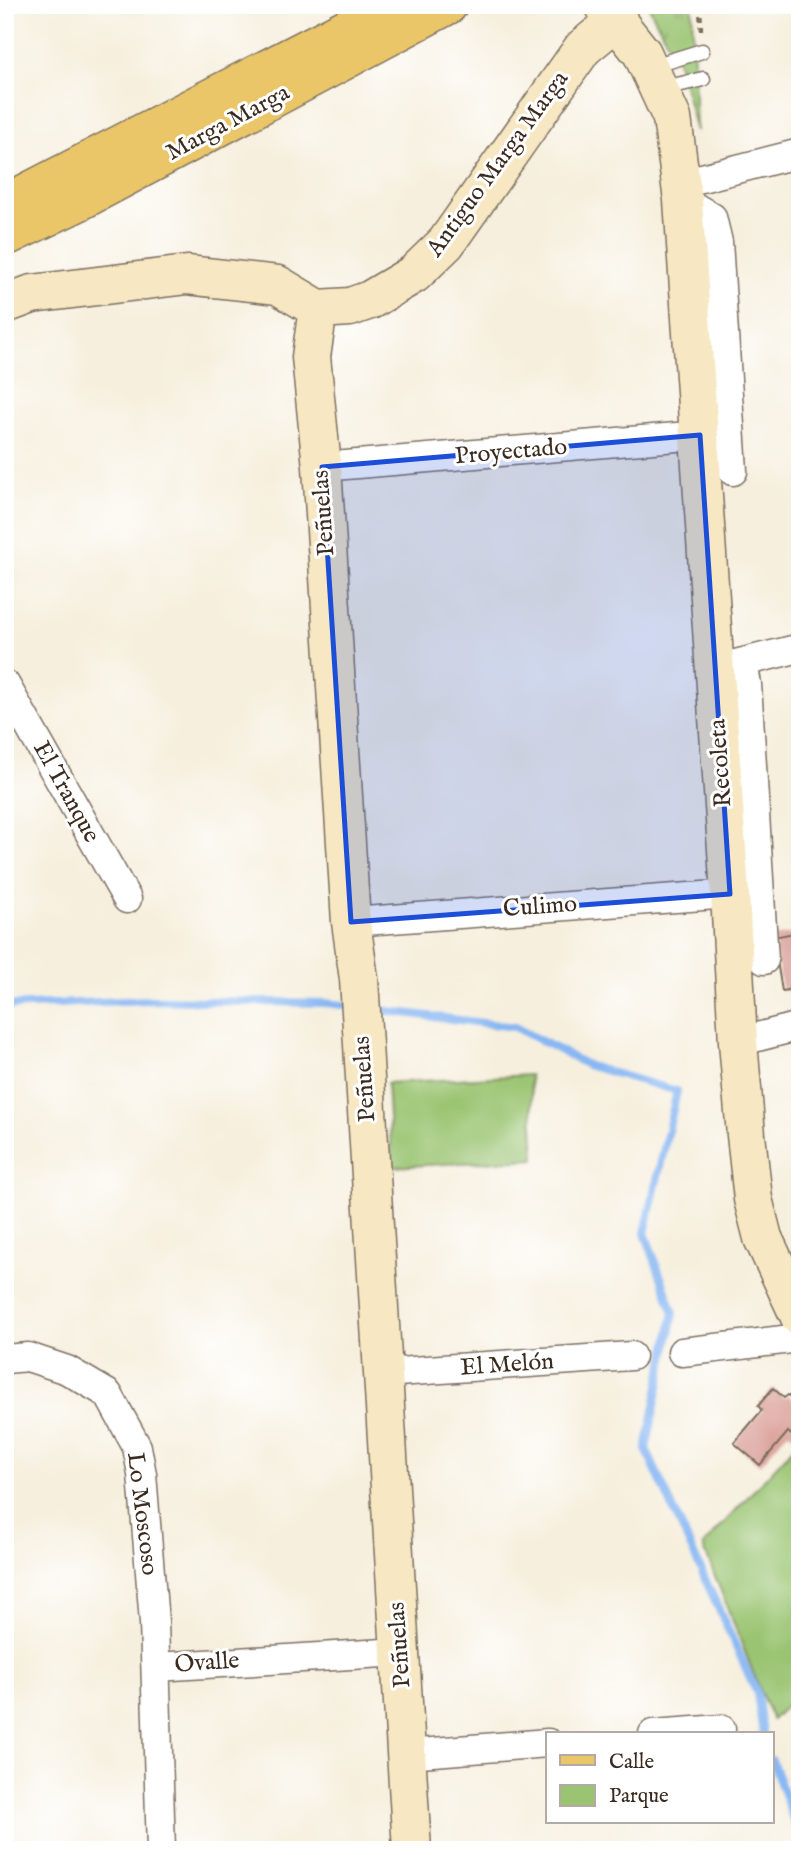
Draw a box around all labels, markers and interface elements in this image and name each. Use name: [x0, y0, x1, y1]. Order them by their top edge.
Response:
street label: Antiguo Marga Marga: [419, 64, 576, 264]
street label: Marga Marga: [161, 77, 296, 168]
street label: Proyectado: [454, 432, 568, 472]
street label: Peñuelas: [306, 469, 342, 557]
street label: Recoleta: [702, 717, 740, 808]
street label: El Tranque: [25, 736, 107, 848]
street label: Culimo: [502, 889, 578, 925]
street label: Peñuelas: [347, 1035, 383, 1123]
street label: El Melón: [459, 1346, 555, 1384]
street label: Lo Moscoso: [119, 1451, 165, 1577]
street label: Peñuelas: [382, 1601, 418, 1689]
street label: Ovalle: [174, 1645, 240, 1681]
legend: [546, 1732, 774, 1824]
text: Calle: [609, 1749, 654, 1776]
text: Parque: [609, 1783, 669, 1810]

